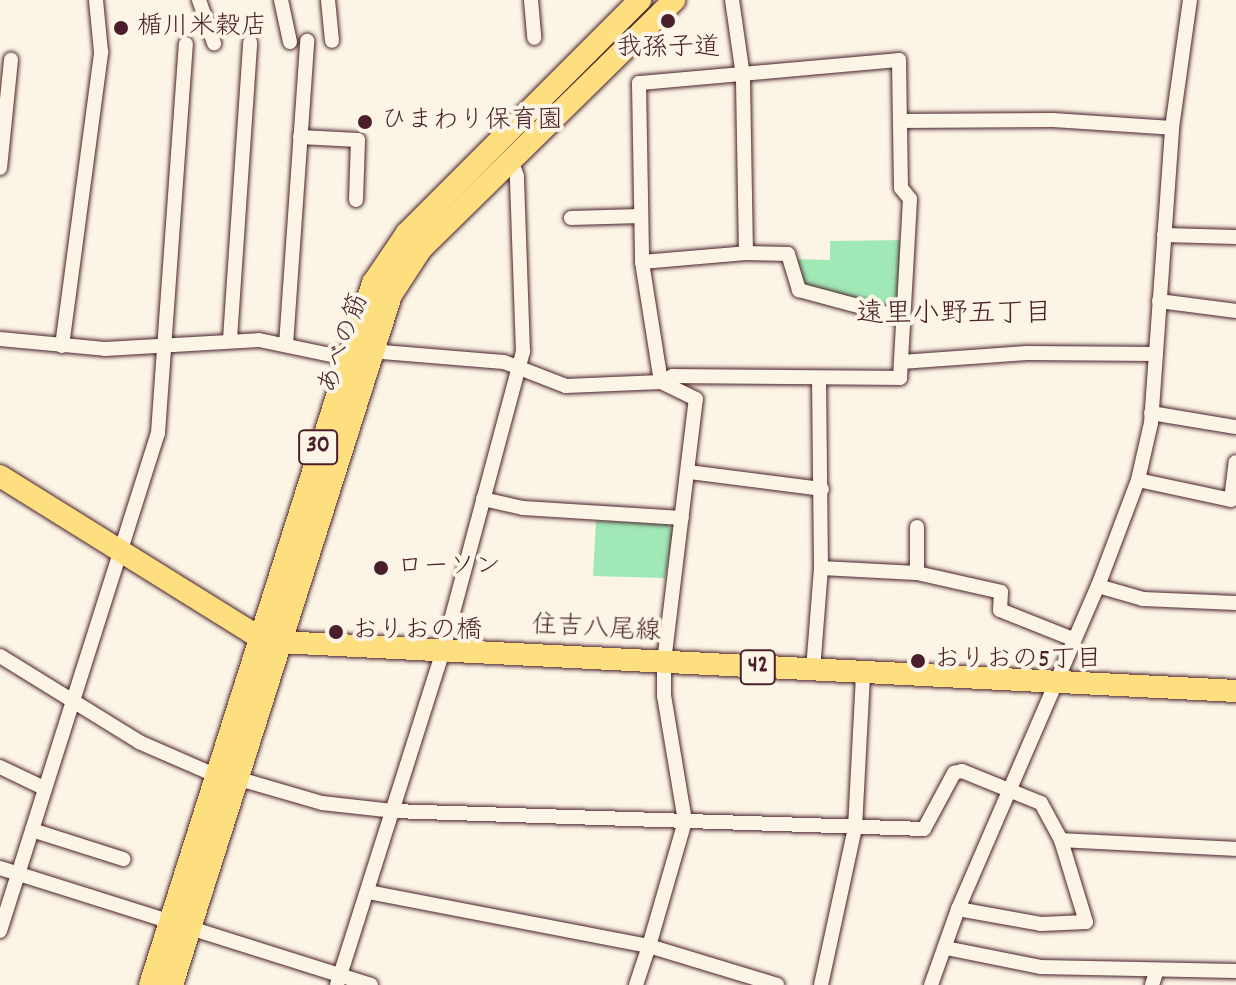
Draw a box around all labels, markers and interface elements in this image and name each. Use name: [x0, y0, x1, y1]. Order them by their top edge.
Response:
place label: 楯川米穀店: [137, 12, 267, 44]
marker: 我孫子道: [659, 12, 677, 30]
marker: 楯川米穀店: [112, 19, 130, 37]
place label: 我孫子道: [616, 33, 720, 65]
place label: ひまわり保育園: [381, 106, 563, 138]
marker: ひまわり保育園: [356, 113, 374, 131]
street label: あべの筋: [313, 290, 377, 398]
district label: 遠里小野五丁目: [856, 299, 1052, 333]
road number: 30: [298, 427, 338, 467]
place label: ローソン: [397, 552, 501, 584]
marker: ローソン: [372, 559, 390, 577]
street label: 住吉八尾線: [530, 611, 662, 649]
place label: おりおの橋: [352, 616, 482, 648]
marker: おりおの橋: [327, 623, 345, 641]
place label: おりおの5丁目: [934, 645, 1102, 677]
road number: 42: [738, 647, 778, 687]
marker: おりおの5丁目: [909, 652, 927, 670]

